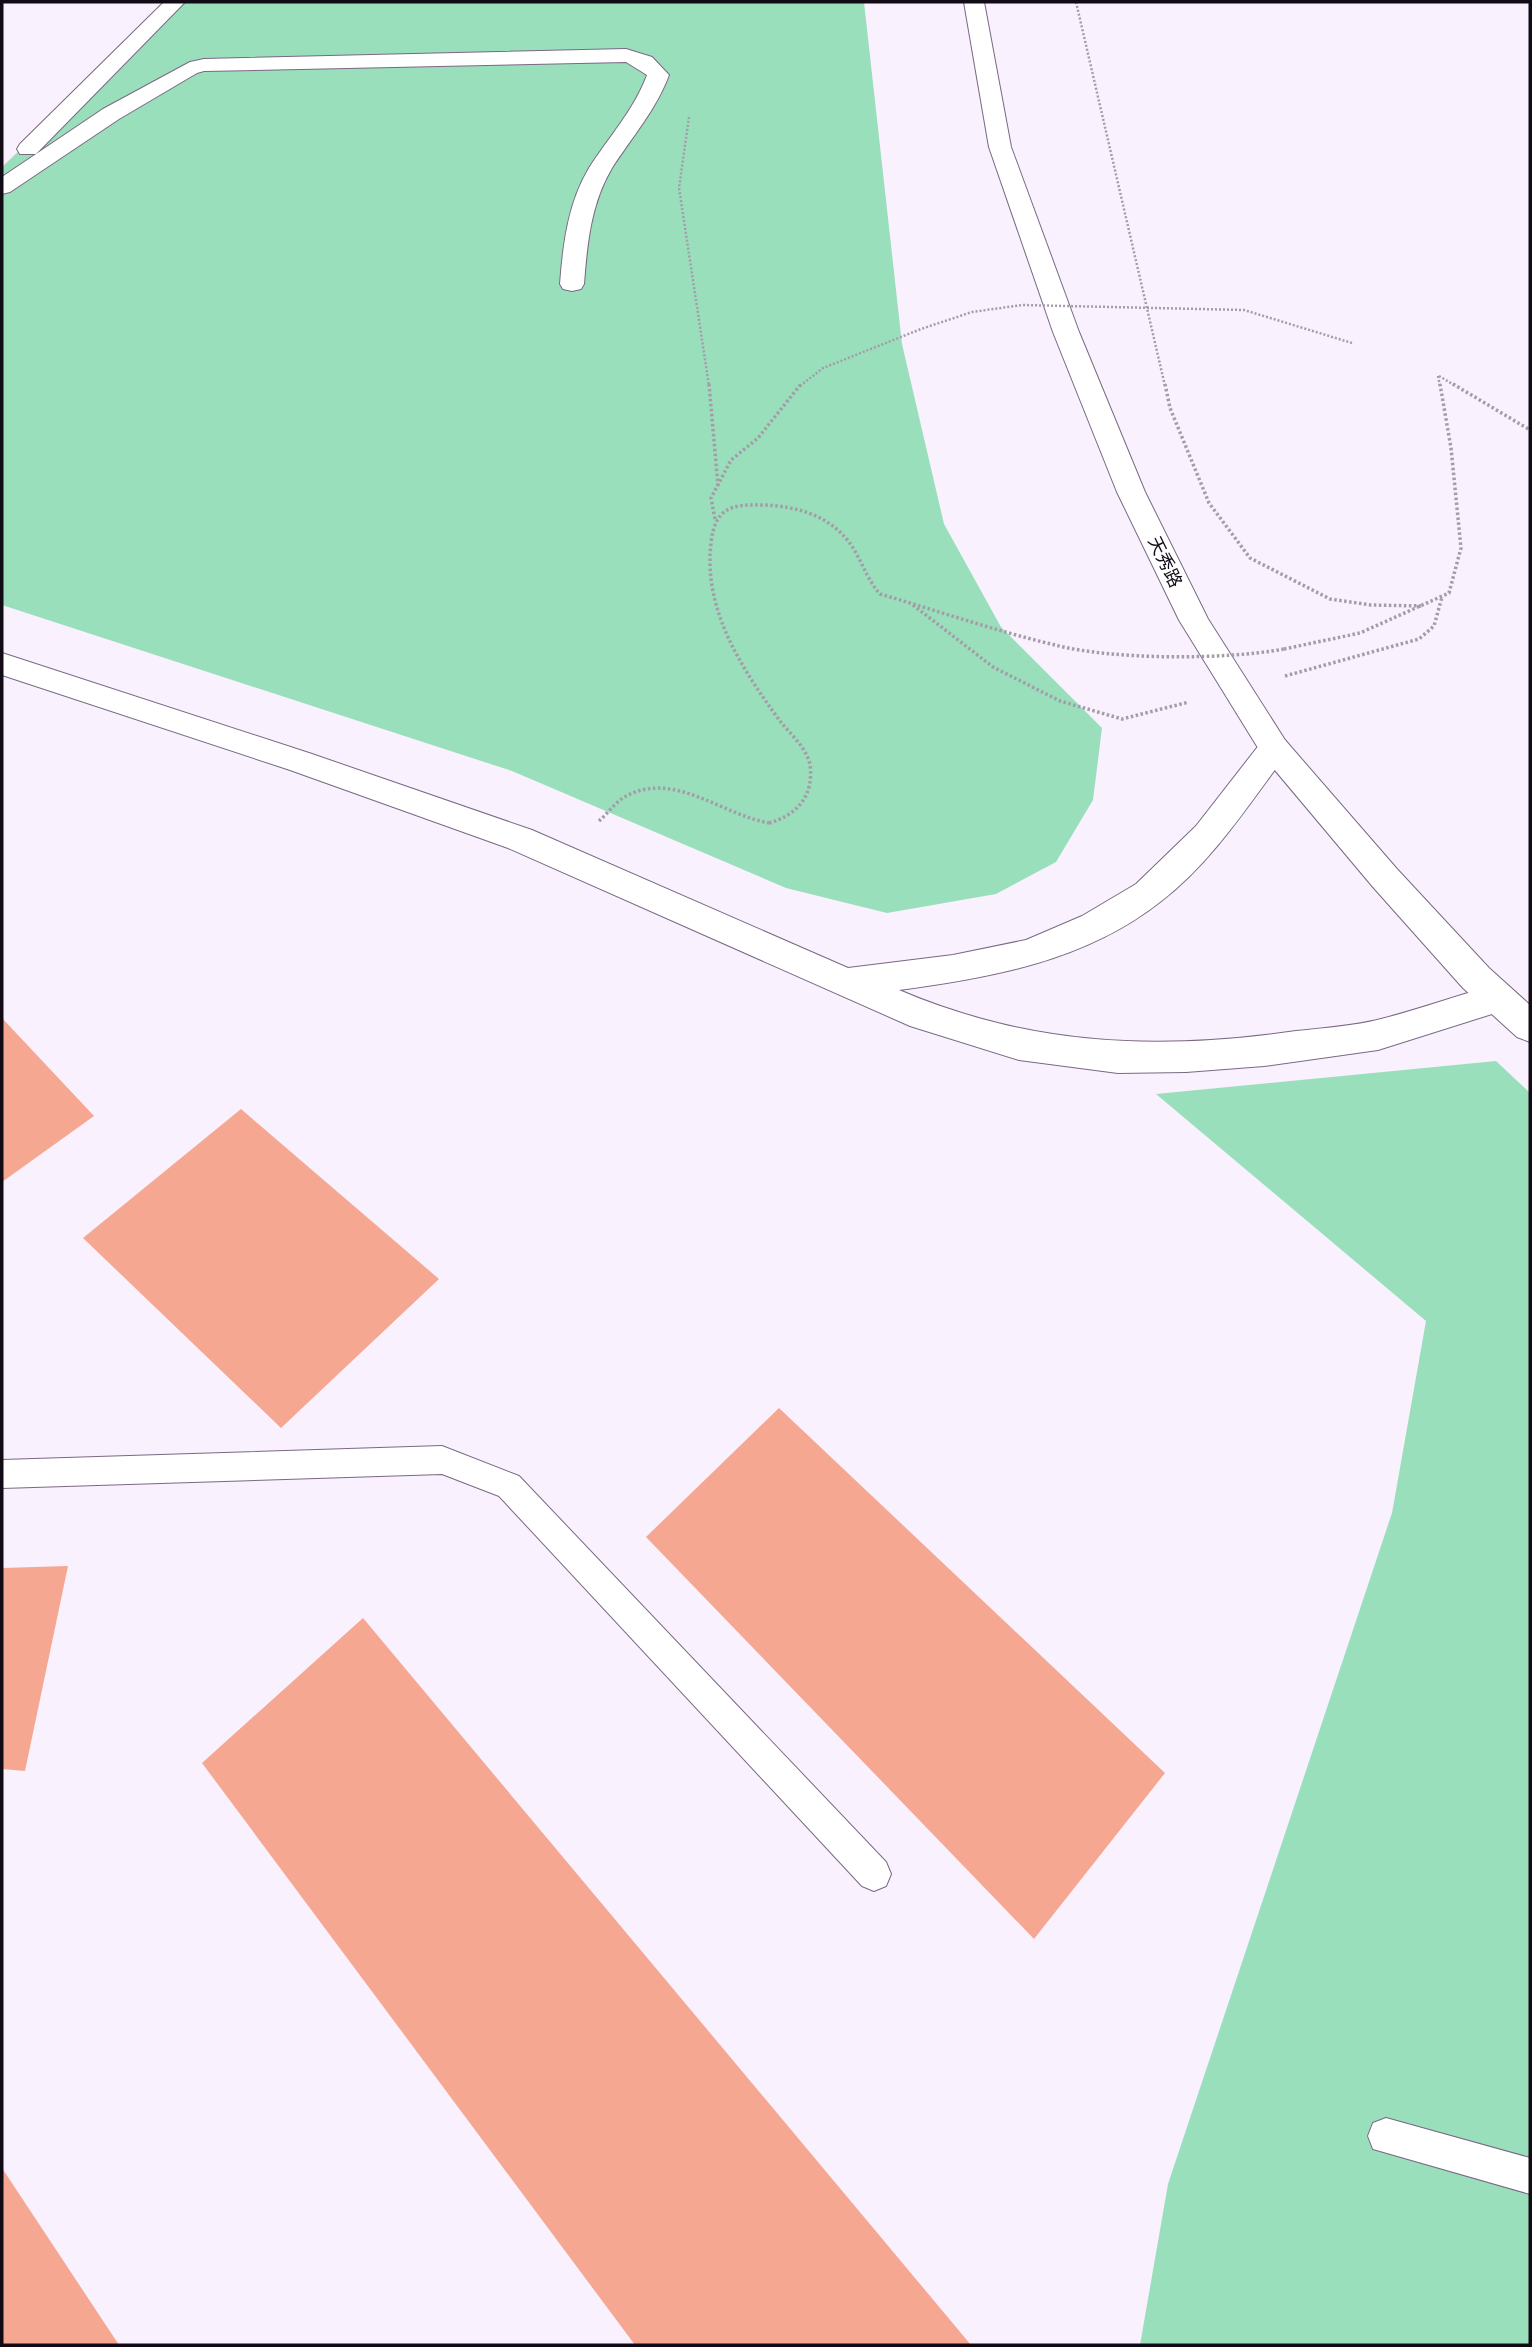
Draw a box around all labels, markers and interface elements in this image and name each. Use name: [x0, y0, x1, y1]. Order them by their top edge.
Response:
street label: 天秀路: [1143, 532, 1188, 591]

